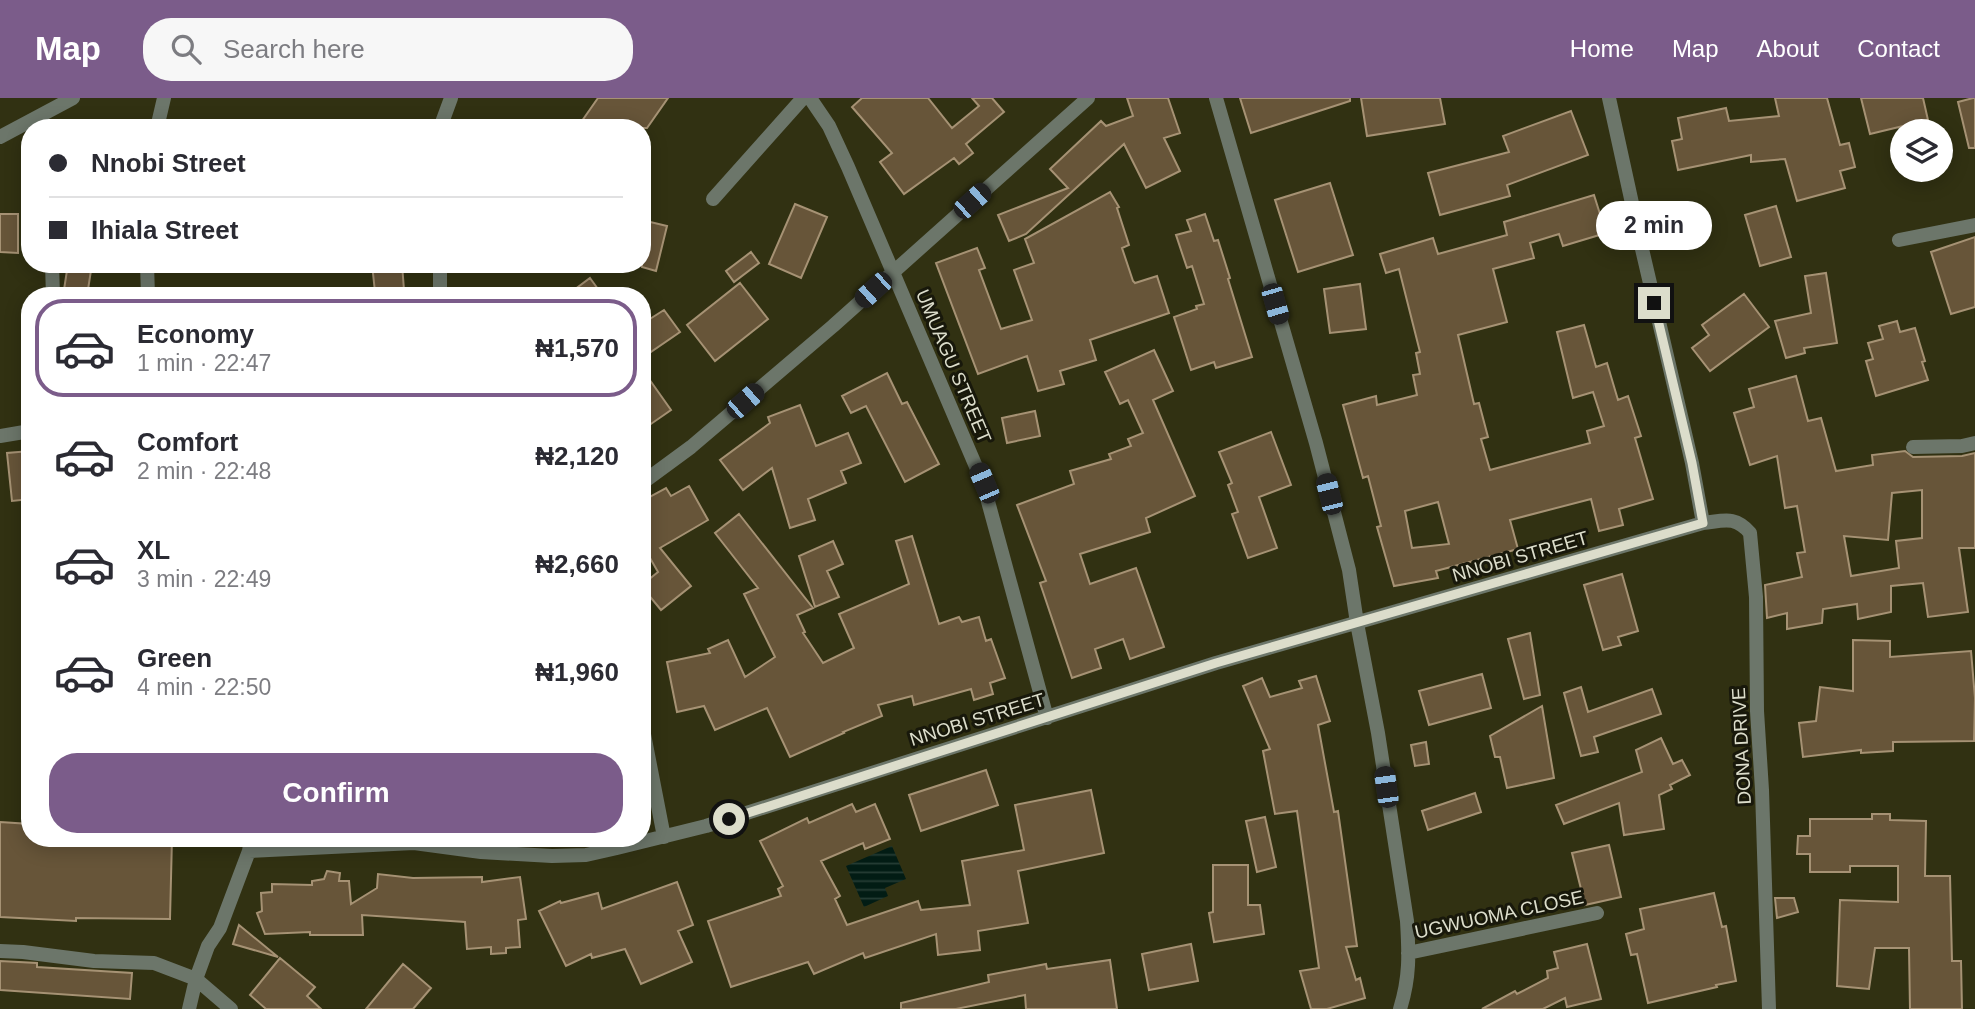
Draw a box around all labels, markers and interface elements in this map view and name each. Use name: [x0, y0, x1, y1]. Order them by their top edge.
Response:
search box: [143, 18, 633, 81]
text: Map: [35, 30, 101, 67]
icon: search: [167, 30, 205, 68]
text: Search here: [223, 34, 365, 64]
text: Home: [1570, 35, 1634, 62]
text: Map: [1672, 35, 1719, 62]
text: About: [1757, 35, 1819, 62]
text: Contact: [1857, 35, 1940, 62]
map controls: [1890, 119, 1953, 182]
button: layers: [1890, 119, 1953, 182]
text: Nnobi Street: [91, 148, 246, 178]
car: [950, 179, 995, 223]
callout: 2 min: [1596, 202, 1712, 250]
text: 2 min: [1624, 212, 1684, 238]
text: Ihiala Street: [91, 215, 238, 245]
car: [851, 268, 896, 312]
car: [1260, 281, 1291, 327]
street label: UMUAGU STREET: [912, 286, 996, 446]
route end: [1638, 287, 1670, 319]
icon: car: [53, 317, 116, 380]
text: Economy: [137, 319, 254, 349]
text: ₦1,570: [535, 333, 619, 363]
text: 1 min · 22:47: [137, 350, 271, 376]
car: [723, 379, 768, 423]
icon: car: [53, 425, 116, 488]
text: Comfort: [137, 427, 238, 457]
text: ₦2,120: [535, 441, 619, 471]
text: 2 min · 22:48: [137, 458, 271, 484]
car: [967, 460, 1002, 506]
car: [1314, 471, 1345, 517]
street label: NNOBI STREET: [1450, 527, 1591, 586]
icon: car: [53, 533, 116, 596]
text: XL: [137, 535, 170, 565]
text: ₦2,660: [535, 549, 619, 579]
text: 3 min · 22:49: [137, 566, 271, 592]
icon: car: [53, 641, 116, 704]
text: Green: [137, 643, 212, 673]
text: ₦1,960: [535, 657, 619, 687]
text: 4 min · 22:50: [137, 674, 271, 700]
street label: DONA DRIVE: [1728, 687, 1755, 805]
street label: NNOBI STREET: [907, 689, 1048, 750]
button: Confirm: [49, 753, 623, 833]
car: [1373, 765, 1400, 809]
route start: [713, 803, 745, 835]
street label: UGWUOMA CLOSE: [1413, 886, 1585, 943]

